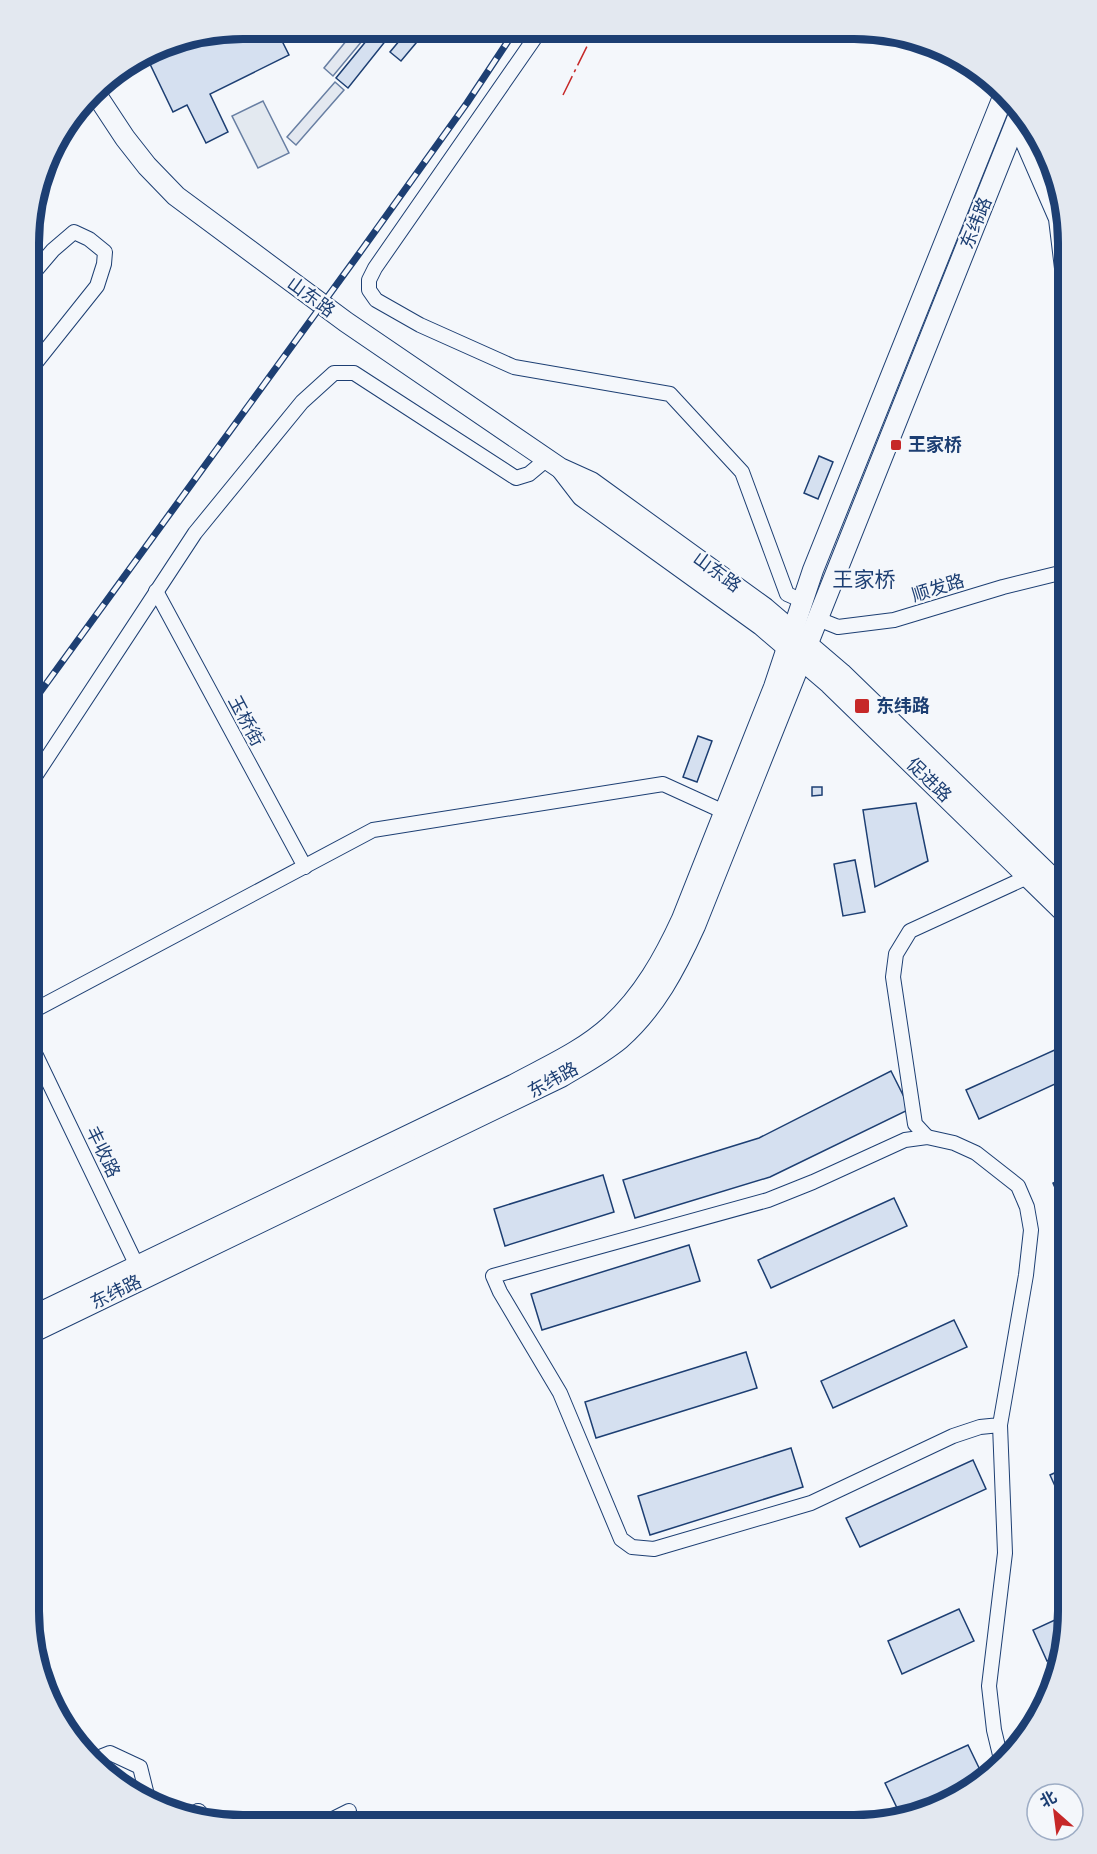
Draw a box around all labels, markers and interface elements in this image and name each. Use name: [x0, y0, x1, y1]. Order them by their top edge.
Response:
street label: 东纬路: [955, 193, 995, 252]
street label: 山东路: [283, 271, 340, 321]
place label: 王家桥: [908, 433, 962, 455]
marker: 王家桥: [889, 438, 903, 452]
street label: 山东路: [689, 546, 746, 596]
district label: 王家桥: [833, 566, 896, 591]
street label: 顺发路: [909, 569, 967, 605]
street label: 玉桥街: [224, 692, 269, 750]
place label: 东纬路: [876, 694, 930, 716]
marker: 东纬路: [853, 697, 871, 715]
street label: 促进路: [903, 753, 957, 806]
street label: 东纬路: [524, 1056, 581, 1102]
street label: 丰收路: [82, 1122, 126, 1181]
street label: 东纬路: [86, 1269, 145, 1313]
north arrow: [1025, 1782, 1085, 1842]
text: 北: [1036, 1786, 1059, 1810]

